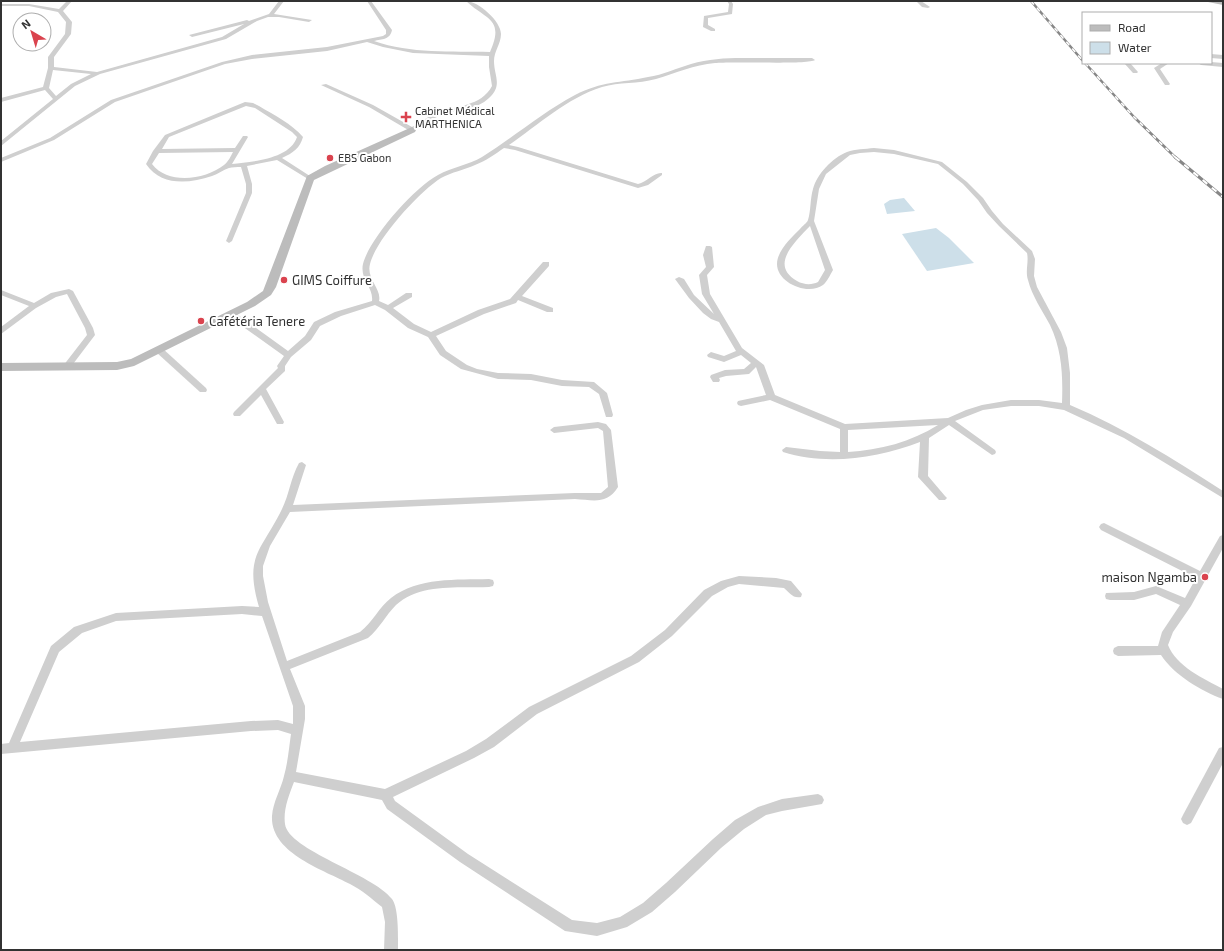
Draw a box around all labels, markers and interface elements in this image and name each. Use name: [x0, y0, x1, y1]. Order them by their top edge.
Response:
north arrow: [12, 12, 52, 52]
legend: [1082, 12, 1212, 64]
text: N: [18, 16, 33, 31]
text: Road: [1118, 20, 1146, 34]
text: Water: [1118, 40, 1152, 54]
place label: Cabinet Médical MARTHENICA: [415, 104, 495, 130]
marker: Cabinet Médical MARTHENICA: [400, 111, 412, 123]
place label: EBS Gabon: [338, 151, 391, 164]
marker: EBS Gabon: [325, 153, 335, 163]
place label: GIMS Coiffure: [292, 272, 372, 288]
marker: GIMS Coiffure: [279, 275, 289, 285]
place label: Cafétéria Tenere: [209, 313, 305, 329]
marker: Cafétéria Tenere: [196, 316, 206, 326]
place label: maison Ngamba: [1101, 569, 1197, 585]
marker: maison Ngamba: [1200, 572, 1210, 582]

